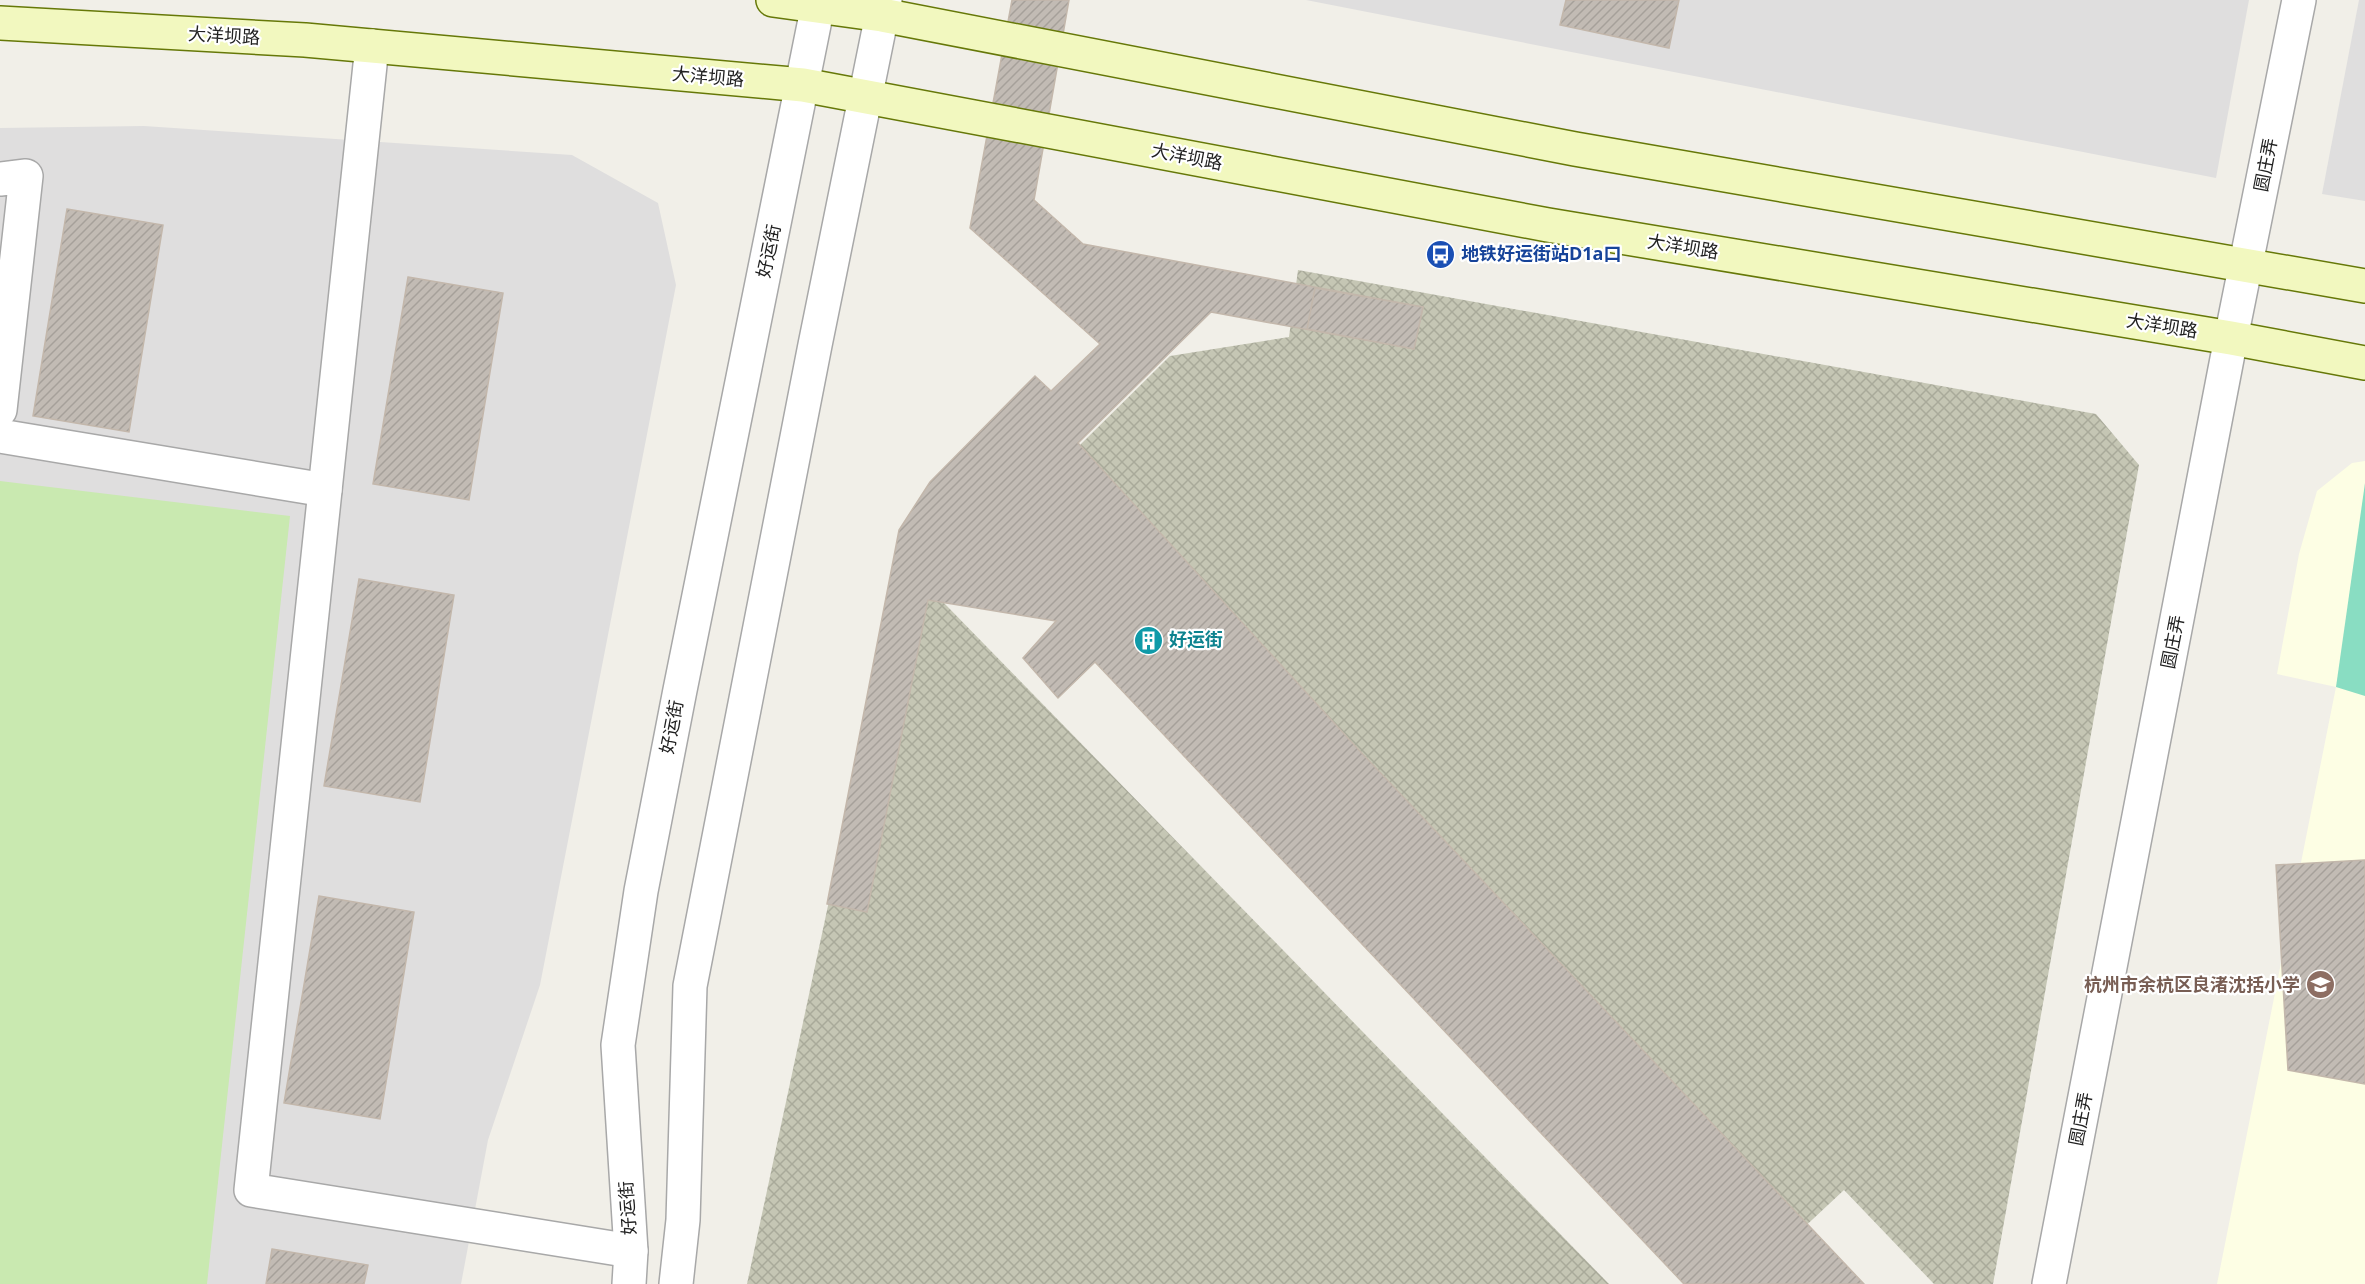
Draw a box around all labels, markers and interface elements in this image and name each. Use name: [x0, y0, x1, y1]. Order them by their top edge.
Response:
street label: 大洋坝路: [187, 21, 261, 49]
street label: 大洋坝路: [671, 61, 745, 91]
street label: 圆庄弄: [2248, 136, 2282, 194]
street label: 大洋坝路: [1150, 137, 1225, 175]
street label: 好运街: [751, 222, 785, 280]
street label: 大洋坝路: [1646, 229, 1721, 263]
bus stop icon: 地铁好运街站D1a口: [1424, 238, 1456, 270]
place label: 地铁好运街站D1a口: [1461, 241, 1622, 265]
street label: 大洋坝路: [2125, 308, 2200, 342]
street label: 圆庄弄: [2155, 613, 2189, 671]
building icon: 好运街: [1132, 624, 1164, 656]
place label: 好运街: [1169, 627, 1223, 651]
street label: 好运街: [654, 698, 688, 756]
school or university icon: 杭州市余杭区良渚沈括小学: [2305, 969, 2337, 1001]
place label: 杭州市余杭区良渚沈括小学: [2084, 972, 2300, 996]
street label: 圆庄弄: [2063, 1090, 2097, 1148]
street label: 好运街: [613, 1180, 641, 1236]

